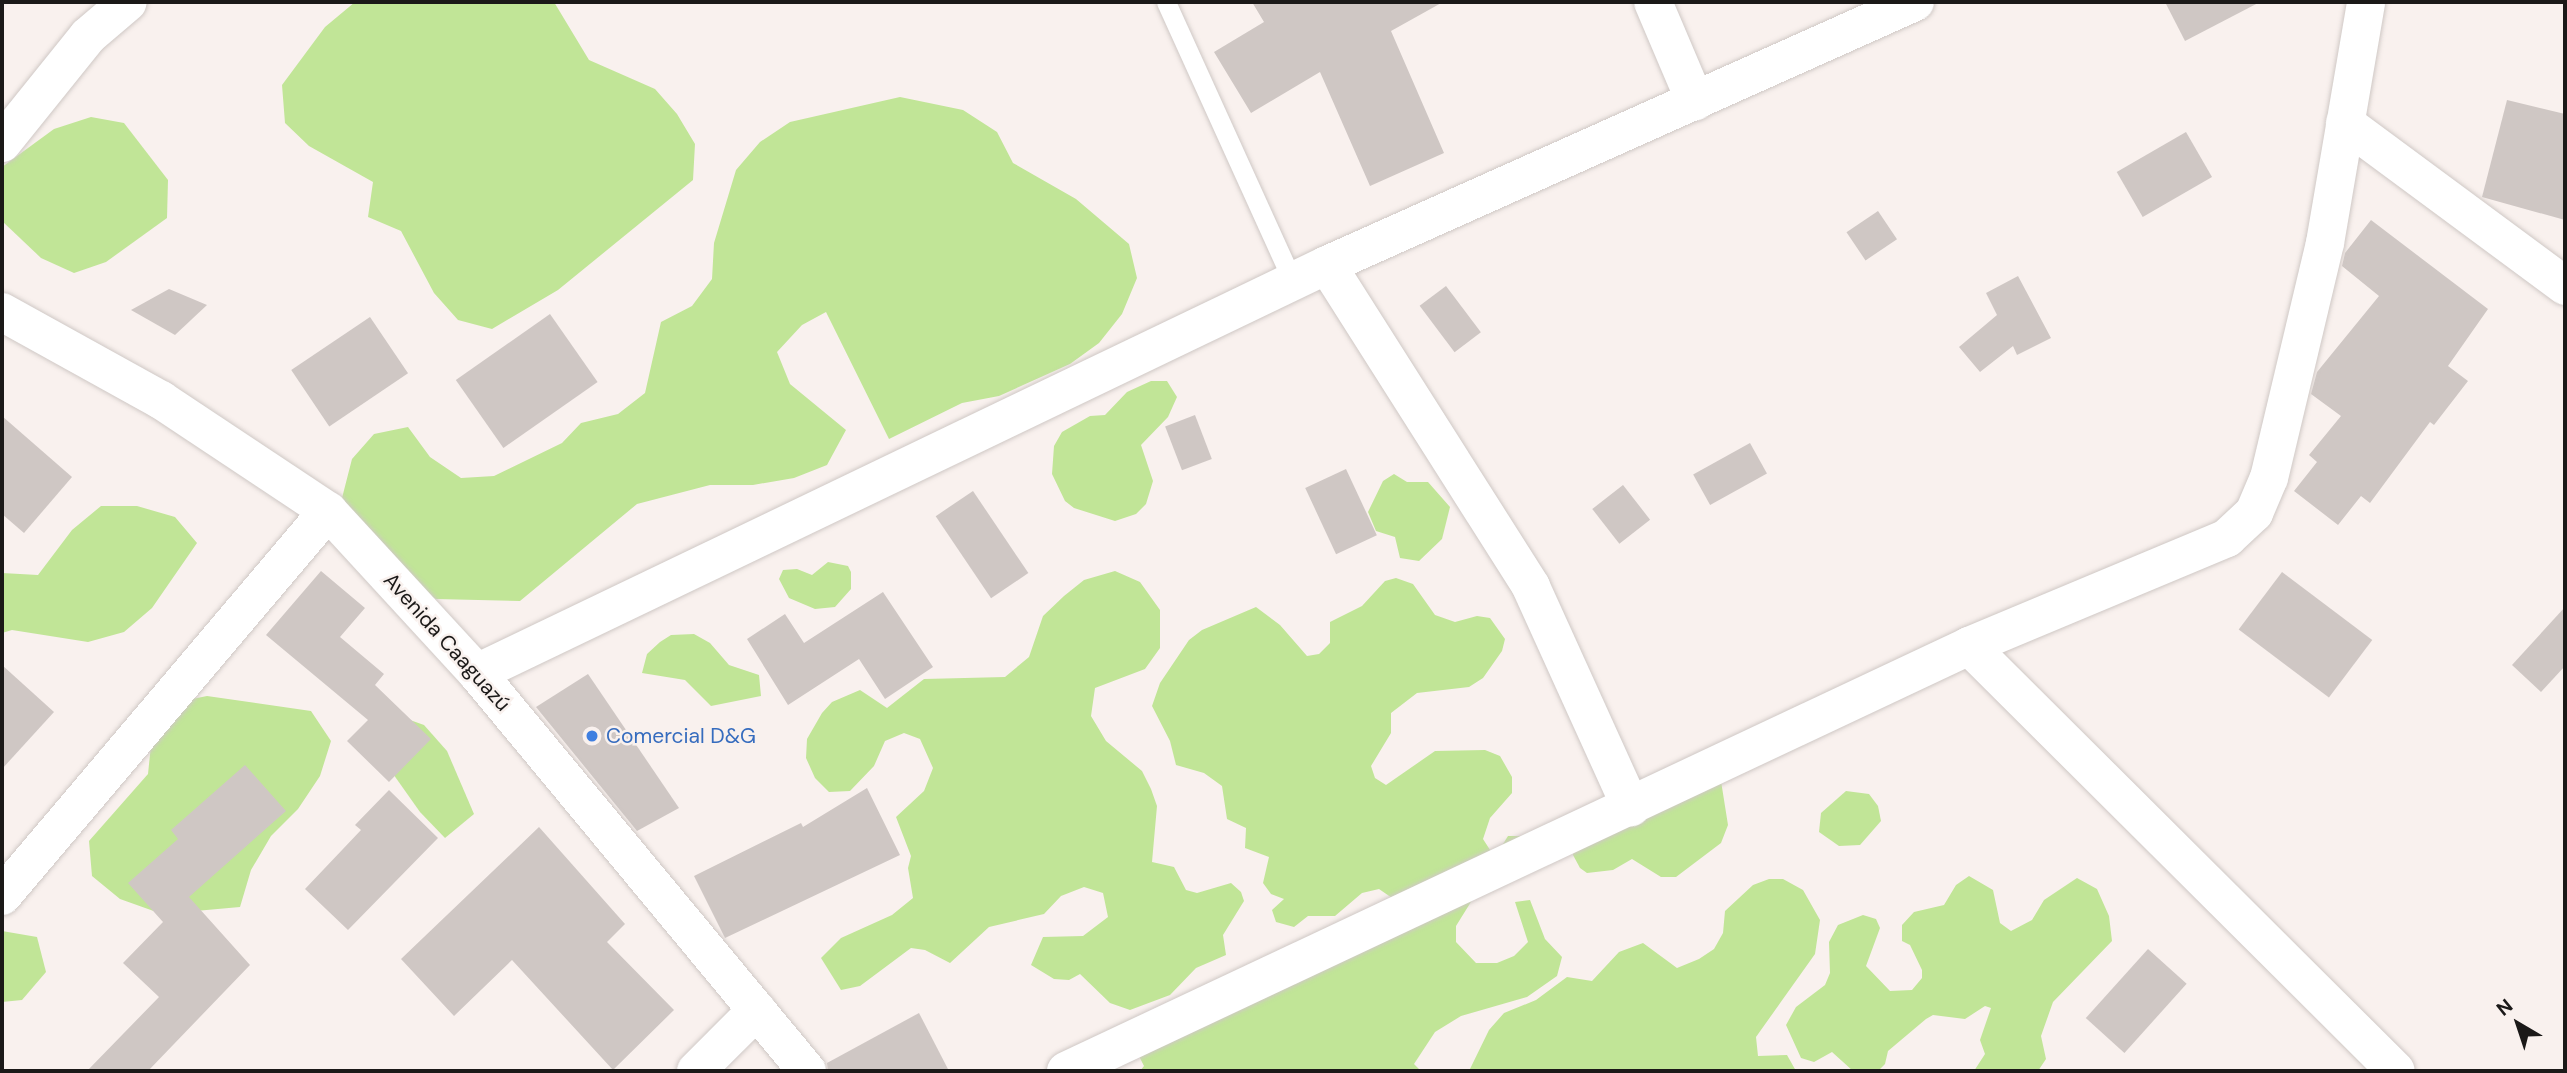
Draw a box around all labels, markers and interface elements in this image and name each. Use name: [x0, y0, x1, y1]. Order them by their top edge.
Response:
street label: Avenida Caaguazú: [378, 568, 516, 716]
place label: Comercial D&G: [606, 723, 756, 749]
marker: Comercial D&G: [584, 728, 600, 744]
north arrow: [2483, 989, 2553, 1059]
text: N: [2491, 993, 2518, 1021]

